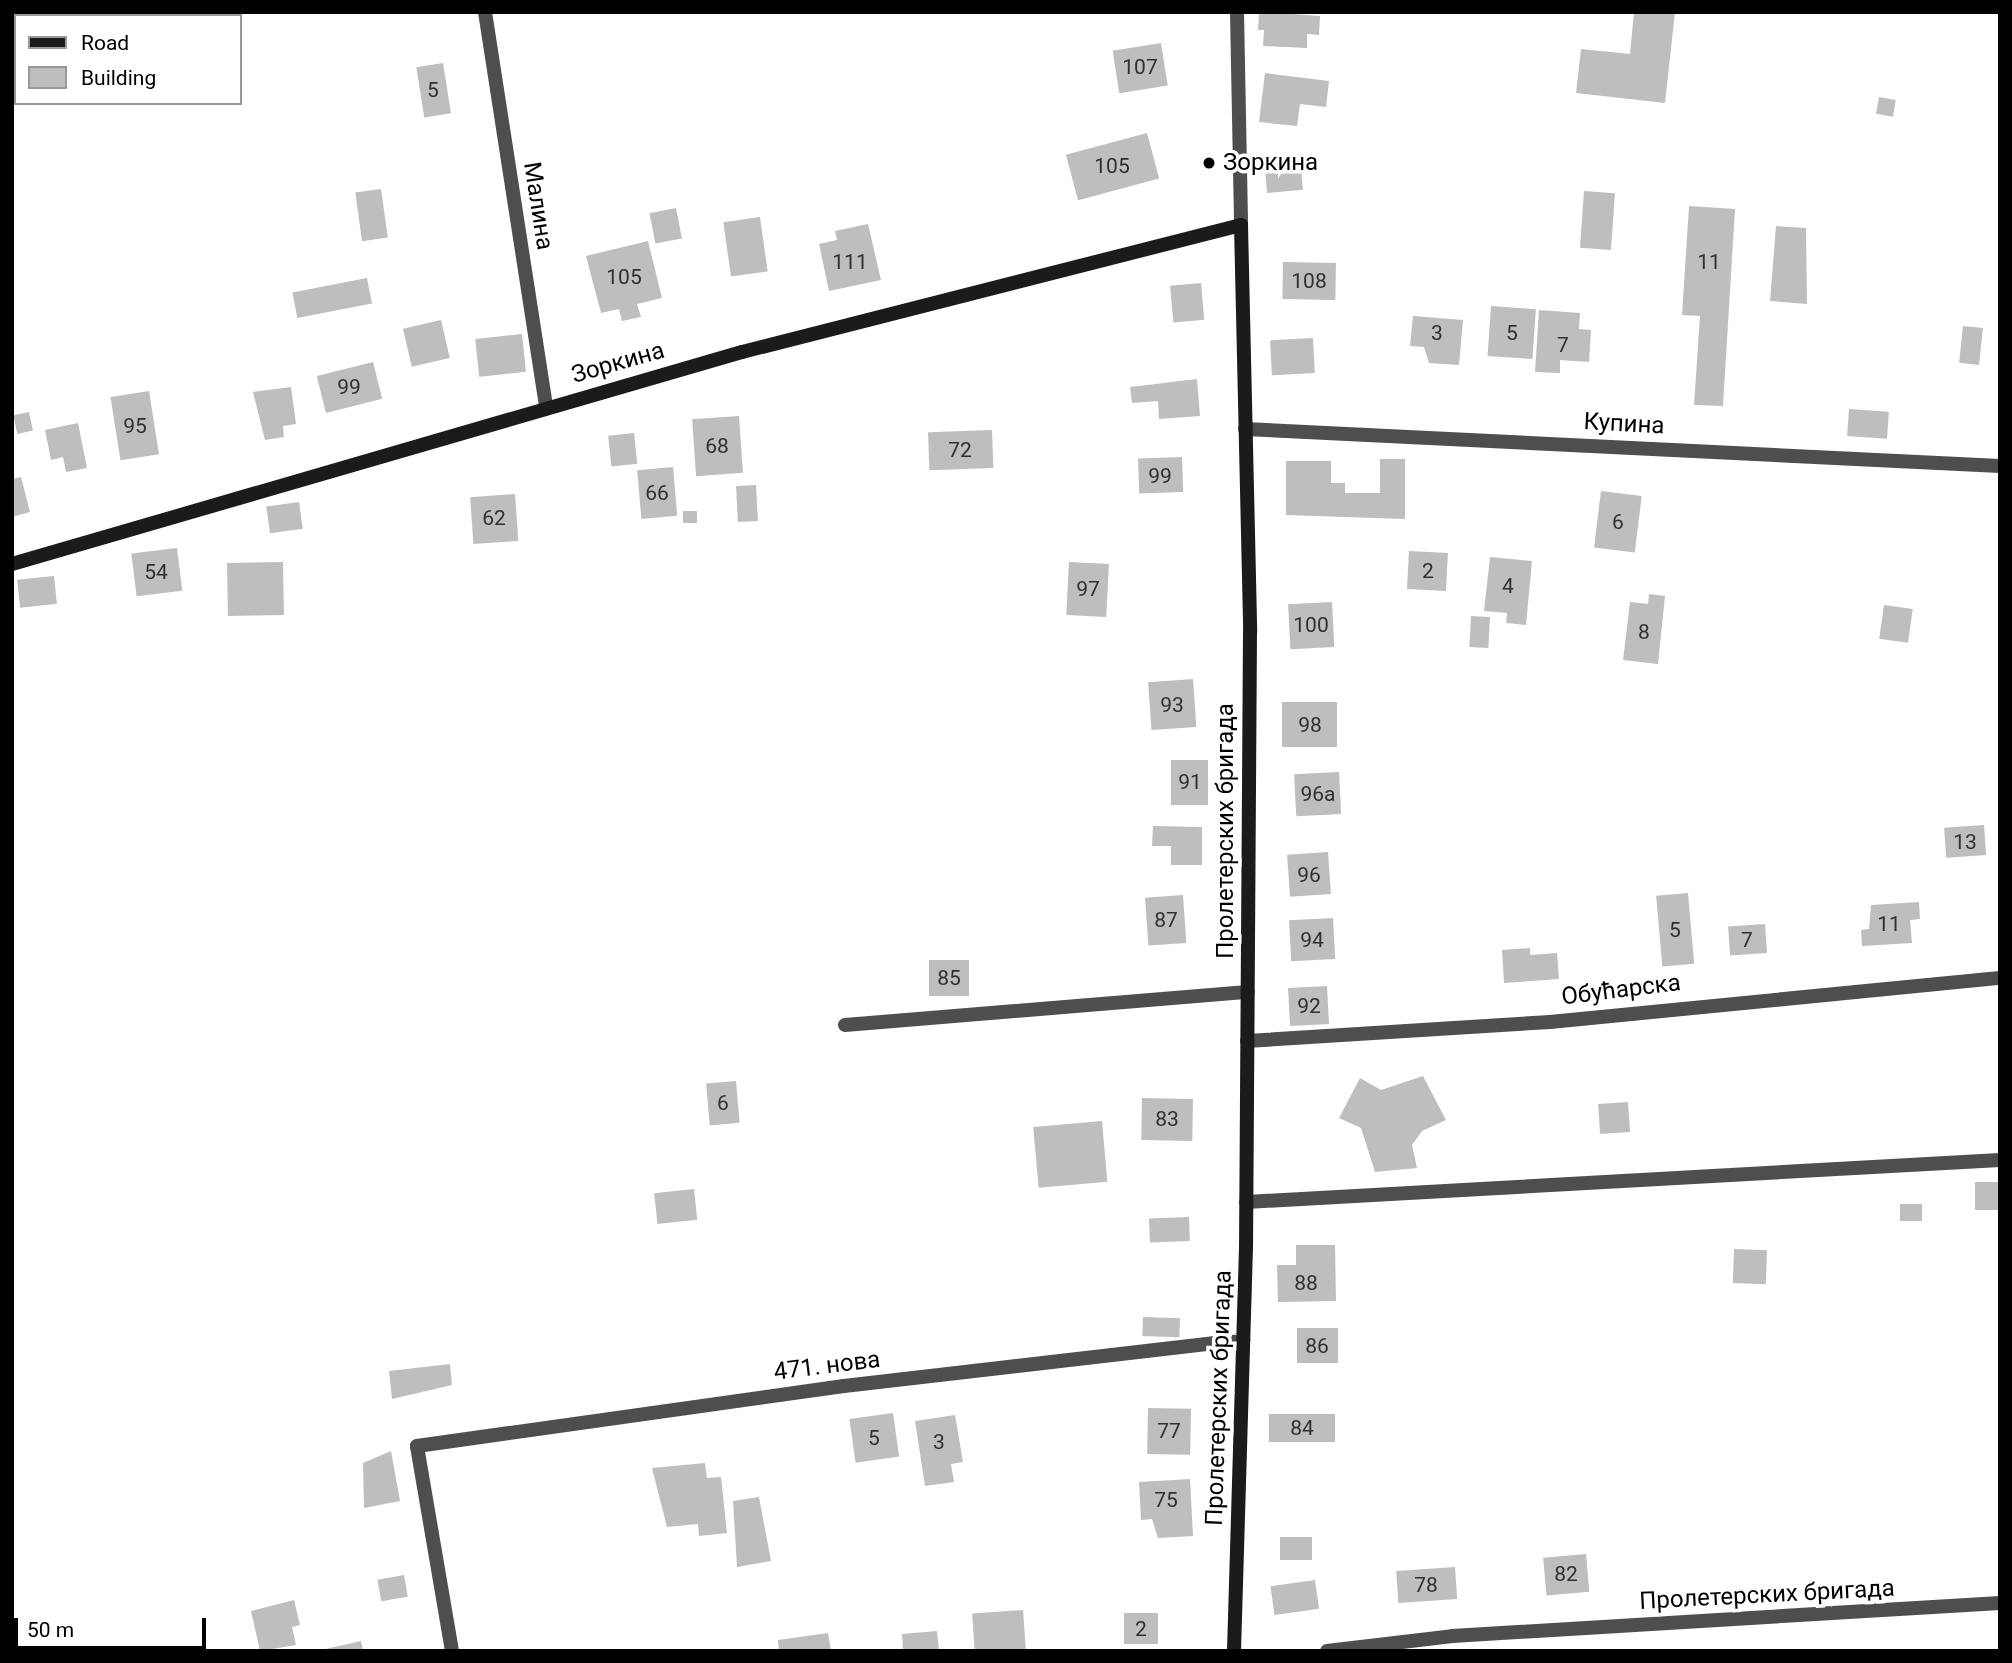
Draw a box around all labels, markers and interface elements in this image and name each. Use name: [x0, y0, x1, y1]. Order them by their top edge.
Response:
legend: [14, 14, 242, 105]
text: Road: [81, 31, 129, 55]
house number: 107: [1122, 54, 1158, 80]
text: Building: [81, 66, 156, 90]
house number: 5: [427, 77, 439, 103]
place label: Зоркина: [1223, 149, 1318, 177]
house number: 105: [1094, 153, 1130, 179]
marker: Зоркина: [1201, 155, 1217, 171]
street label: Малина: [517, 160, 559, 252]
house number: 111: [832, 249, 868, 275]
house number: 11: [1697, 249, 1721, 275]
house number: 105: [606, 264, 642, 290]
house number: 108: [1291, 268, 1327, 294]
house number: 3: [1431, 320, 1443, 346]
house number: 5: [1506, 320, 1518, 346]
house number: 7: [1557, 332, 1569, 358]
street label: Зоркина: [568, 336, 668, 390]
house number: 99: [337, 374, 361, 400]
street label: Купина: [1583, 408, 1665, 440]
house number: 95: [123, 413, 147, 439]
house number: 68: [705, 433, 729, 459]
house number: 72: [948, 437, 972, 463]
house number: 99: [1148, 463, 1172, 489]
house number: 66: [645, 480, 669, 506]
house number: 62: [482, 505, 506, 531]
house number: 6: [1612, 509, 1624, 535]
house number: 2: [1422, 558, 1434, 584]
house number: 54: [144, 559, 168, 585]
house number: 4: [1502, 573, 1514, 599]
house number: 97: [1076, 576, 1100, 602]
house number: 100: [1293, 612, 1329, 638]
house number: 8: [1638, 619, 1650, 645]
house number: 93: [1160, 692, 1184, 718]
street label: Пролетерских бригада: [1212, 703, 1240, 959]
house number: 98: [1298, 712, 1322, 738]
house number: 91: [1178, 769, 1202, 795]
house number: 96a: [1300, 781, 1336, 807]
house number: 13: [1953, 829, 1977, 855]
house number: 96: [1297, 862, 1321, 888]
house number: 87: [1154, 907, 1178, 933]
house number: 11: [1877, 911, 1901, 937]
house number: 5: [1669, 917, 1681, 943]
house number: 94: [1300, 927, 1324, 953]
house number: 7: [1741, 927, 1753, 953]
house number: 85: [937, 965, 961, 991]
street label: Обућарска: [1560, 968, 1682, 1012]
house number: 92: [1297, 993, 1321, 1019]
house number: 6: [717, 1090, 729, 1116]
house number: 83: [1155, 1106, 1179, 1132]
street label: Пролетерских бригада: [1200, 1270, 1238, 1526]
house number: 88: [1294, 1270, 1318, 1296]
house number: 86: [1305, 1333, 1329, 1359]
street label: 471. нова: [772, 1345, 882, 1387]
house number: 84: [1290, 1415, 1314, 1441]
house number: 77: [1157, 1418, 1181, 1444]
house number: 5: [868, 1425, 880, 1451]
house number: 3: [933, 1429, 945, 1455]
house number: 75: [1154, 1487, 1178, 1513]
house number: 82: [1554, 1561, 1578, 1587]
house number: 78: [1414, 1572, 1438, 1598]
street label: Пролетерских бригада: [1639, 1574, 1895, 1616]
scale bar: [18, 1604, 210, 1648]
house number: 2: [1135, 1616, 1147, 1642]
text: 50 m: [27, 1618, 74, 1642]

